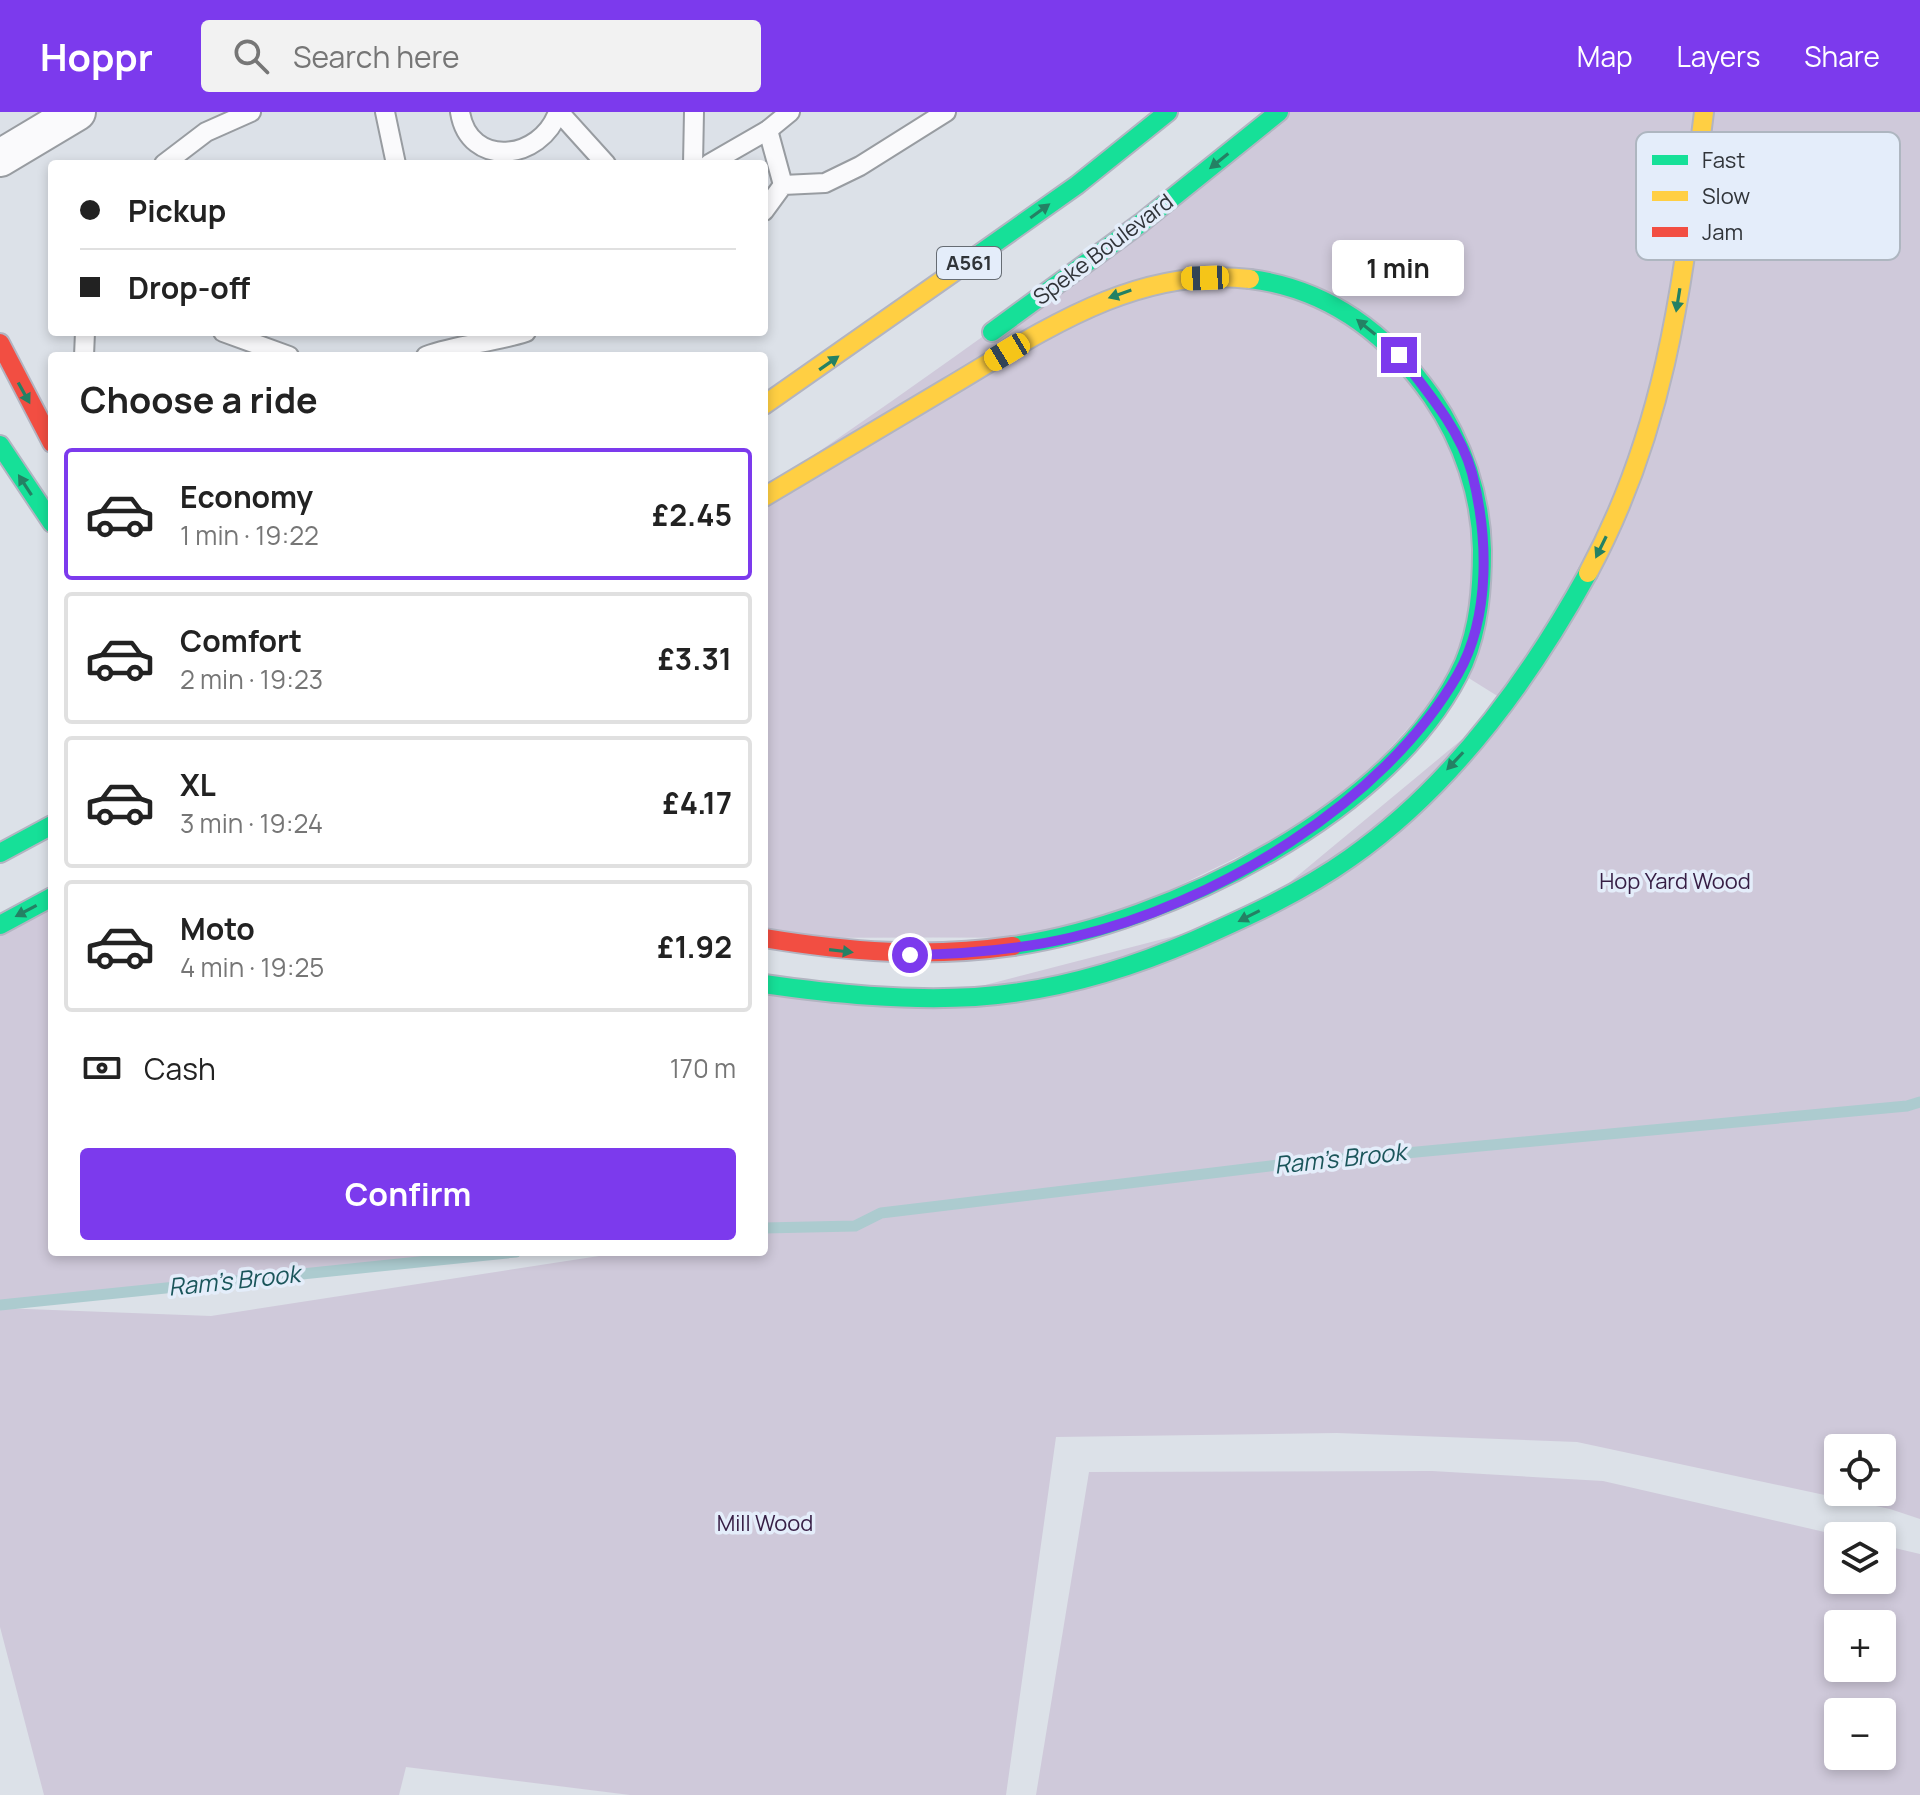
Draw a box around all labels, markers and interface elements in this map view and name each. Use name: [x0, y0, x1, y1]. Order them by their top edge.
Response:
search box: [201, 20, 761, 92]
text: Hoppr: [40, 30, 153, 82]
icon: search: [229, 34, 273, 78]
text: Search here: [293, 36, 460, 77]
text: Map: [1577, 37, 1633, 75]
text: Layers: [1677, 37, 1760, 75]
text: Share: [1804, 37, 1880, 75]
legend: [1636, 132, 1900, 260]
text: Fast: [1702, 145, 1745, 175]
one-way arrow: [1209, 152, 1229, 169]
text: Slow: [1702, 181, 1750, 211]
street label: Speke Boulevard: [1027, 186, 1179, 312]
text: Pickup: [128, 190, 226, 231]
one-way arrow: [1030, 204, 1051, 219]
text: Jam: [1702, 217, 1743, 247]
callout: 1 min: [1333, 239, 1465, 295]
road number: A561: [937, 247, 1001, 279]
text: 1 min: [1366, 250, 1430, 286]
car: [1181, 265, 1229, 291]
text: Drop-off: [128, 267, 250, 308]
one-way arrow: [1671, 288, 1684, 313]
one-way arrow: [1108, 289, 1132, 301]
one-way arrow: [1356, 320, 1376, 336]
car: [980, 329, 1034, 375]
route end: [1381, 337, 1417, 373]
one-way arrow: [819, 356, 840, 371]
text: Choose a ride: [80, 375, 318, 424]
one-way arrow: [18, 382, 31, 405]
one-way arrow: [18, 474, 33, 496]
text: Economy: [180, 476, 313, 517]
icon: car: [84, 478, 156, 550]
text: £2.45: [652, 494, 732, 535]
text: 1 min · 19:22: [180, 517, 319, 553]
one-way arrow: [1594, 536, 1608, 559]
text: Comfort: [180, 620, 302, 661]
icon: car: [84, 622, 156, 694]
text: £3.31: [658, 638, 732, 679]
text: 2 min · 19:23: [180, 661, 323, 697]
one-way arrow: [1446, 751, 1464, 770]
text: XL: [180, 764, 216, 805]
icon: car: [84, 766, 156, 838]
text: £4.17: [663, 782, 732, 823]
text: 3 min · 19:24: [180, 805, 323, 841]
park label: Hop Yard Wood: [1599, 866, 1751, 896]
one-way arrow: [15, 903, 37, 917]
text: Moto: [180, 908, 255, 949]
one-way arrow: [1237, 909, 1260, 923]
icon: car: [84, 910, 156, 982]
text: £1.92: [657, 926, 732, 967]
route start: [892, 937, 928, 973]
one-way arrow: [829, 944, 854, 957]
text: 4 min · 19:25: [180, 949, 324, 985]
icon: cash: [80, 1046, 124, 1090]
text: Cash: [144, 1048, 216, 1089]
text: 170 m: [670, 1050, 736, 1086]
water label: Ram's Brook: [1272, 1134, 1410, 1181]
button: Confirm: [80, 1148, 736, 1240]
water label: Ram's Brook: [166, 1256, 304, 1303]
map controls: [1824, 1434, 1896, 1770]
button: locate: [1824, 1434, 1896, 1506]
park label: Mill Wood: [717, 1508, 813, 1538]
button: layers: [1824, 1522, 1896, 1594]
button: +: [1824, 1610, 1896, 1682]
button: −: [1824, 1698, 1896, 1770]

